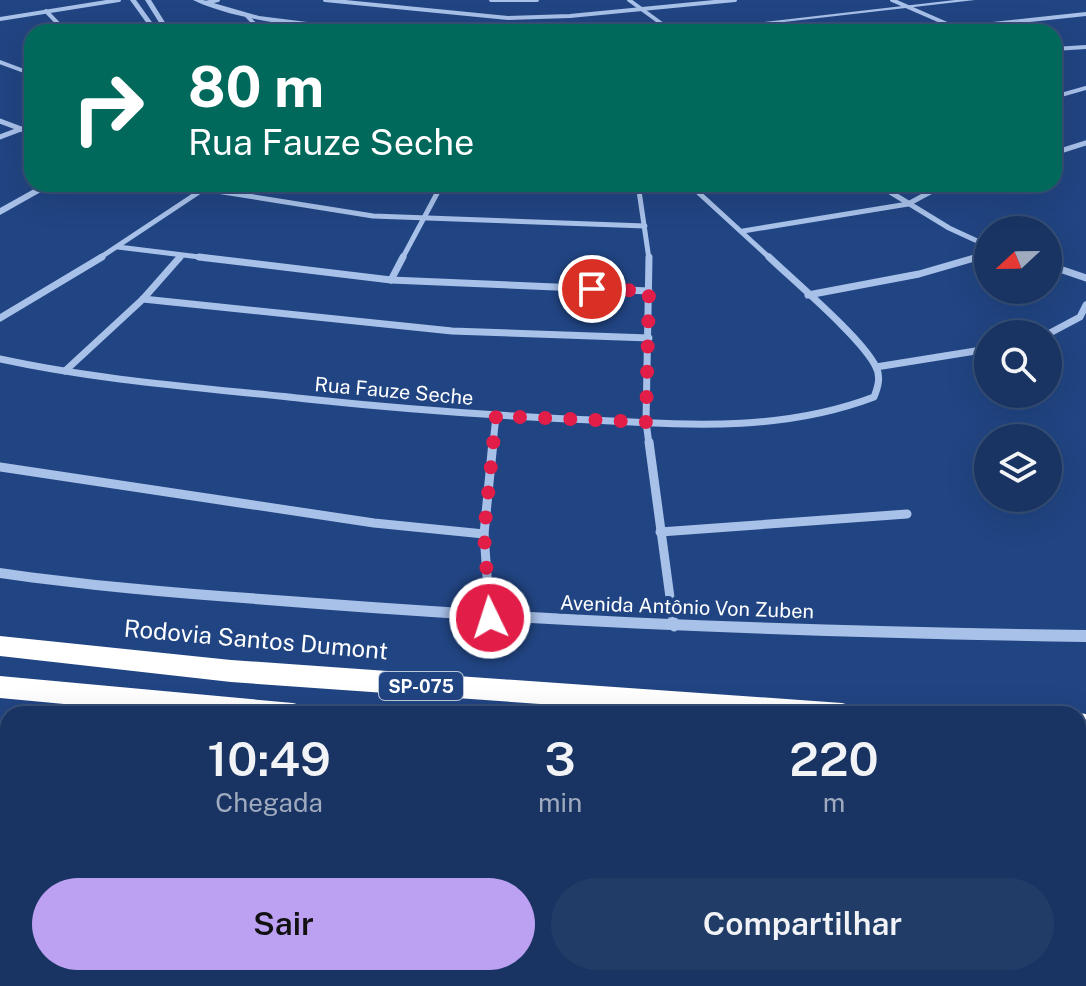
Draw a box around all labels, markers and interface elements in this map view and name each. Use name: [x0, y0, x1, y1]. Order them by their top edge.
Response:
text: 80 m: [188, 54, 324, 120]
icon: right: [56, 56, 160, 160]
text: Rua Fauze Seche: [188, 121, 475, 163]
north arrow: [974, 216, 1062, 304]
map controls: [974, 216, 1062, 512]
pin: [558, 255, 626, 323]
icon: arrive: [570, 267, 614, 311]
button: search: [974, 320, 1062, 408]
street label: Rua Fauze Seche: [314, 372, 474, 410]
button: layers: [974, 424, 1062, 512]
position arrow: [448, 576, 532, 660]
street label: Avenida Antônio Von Zuben: [560, 591, 814, 623]
street label: Rodovia Santos Dumont: [123, 614, 389, 664]
road number: SP-075: [379, 672, 463, 700]
text: 10:49: [207, 730, 331, 787]
text: 3: [545, 730, 576, 787]
text: 220: [789, 730, 879, 787]
text: Chegada: [215, 787, 323, 818]
text: min: [538, 787, 582, 818]
text: m: [823, 787, 845, 818]
button: Sair: [32, 878, 535, 970]
button: Compartilhar: [551, 878, 1054, 970]

